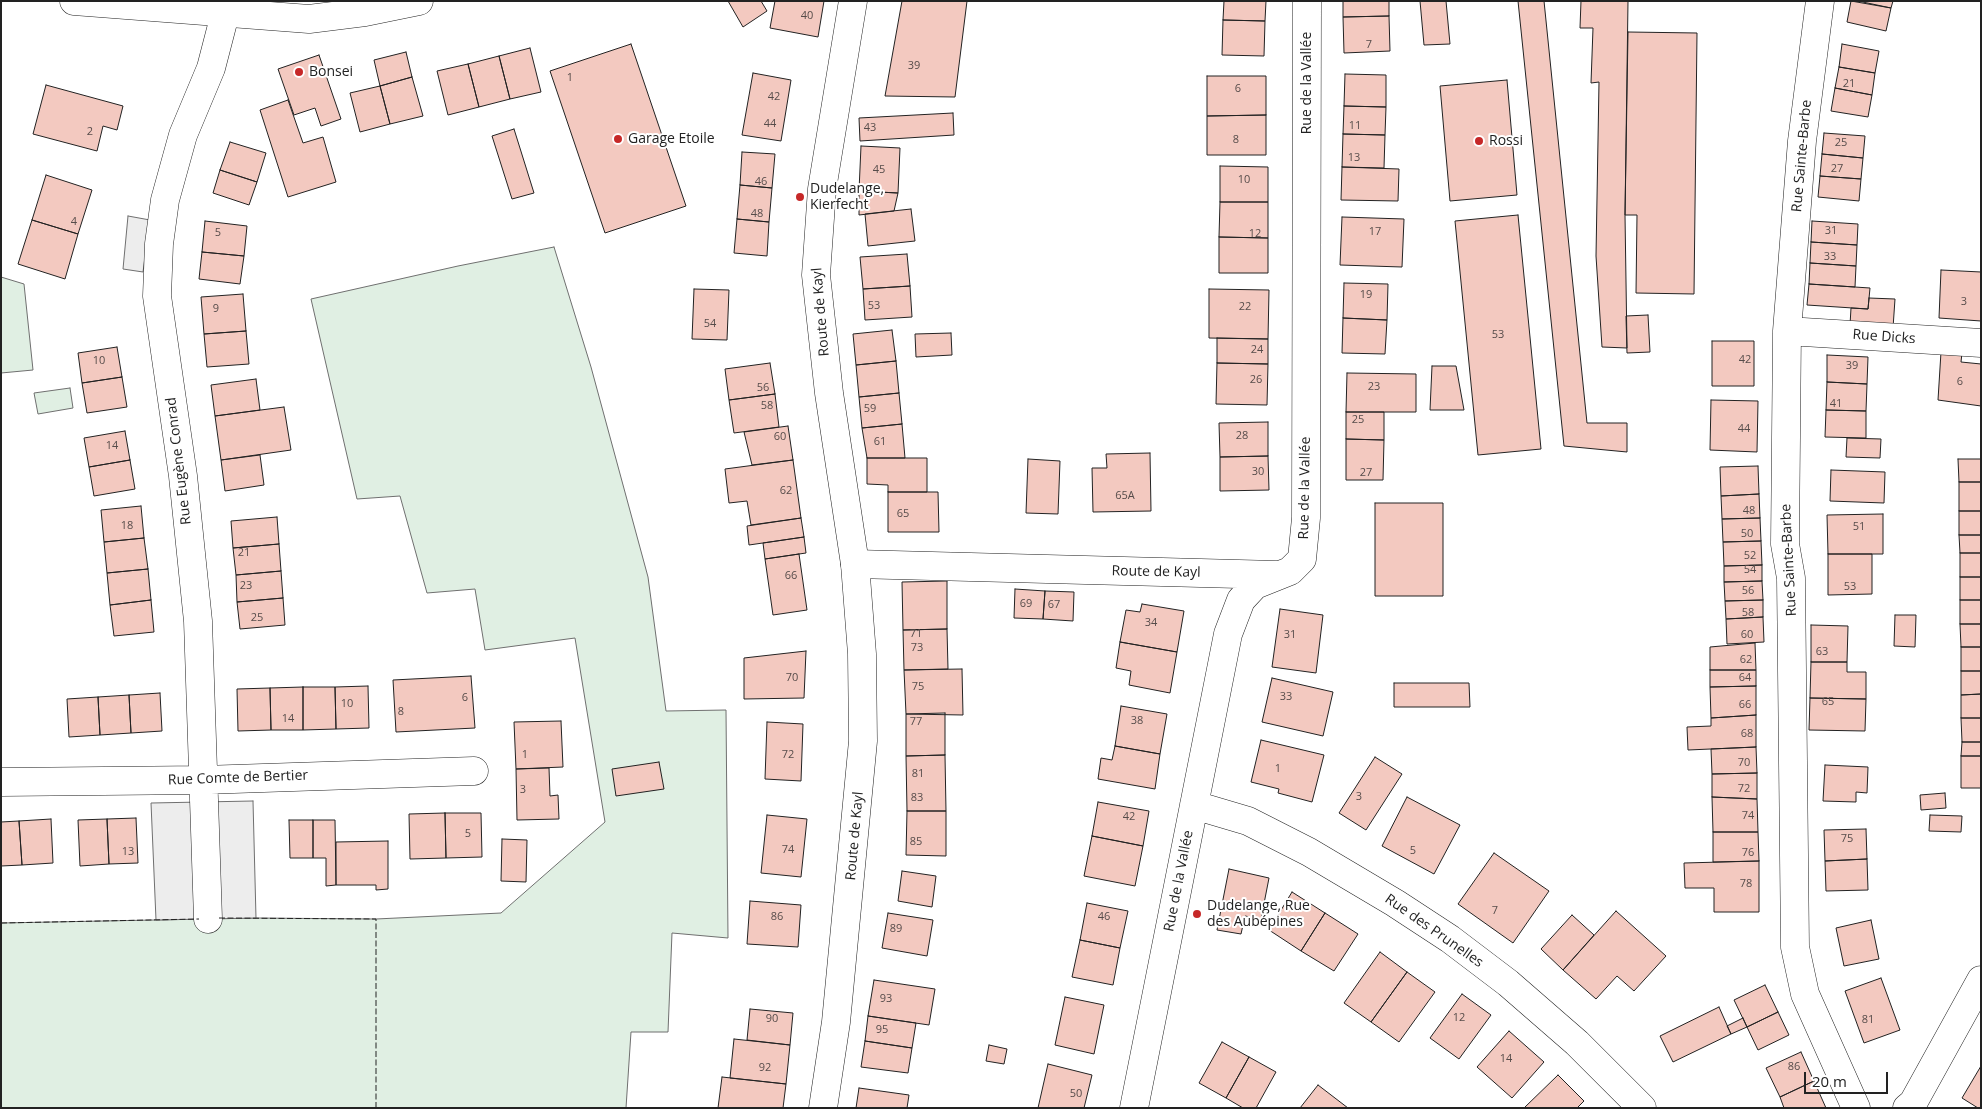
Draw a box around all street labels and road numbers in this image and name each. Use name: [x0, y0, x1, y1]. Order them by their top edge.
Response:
street label: Rue de la Vallée: [1299, 32, 1315, 134]
street label: Rue Sainte-Barbe: [1789, 99, 1815, 213]
street label: Route de Kayl: [809, 267, 833, 357]
street label: Rue Dicks: [1852, 326, 1916, 348]
street label: Rue Eugène Conrad: [163, 396, 195, 526]
street label: Rue de la Vallée: [1296, 437, 1314, 539]
street label: Rue Sainte-Barbe: [1778, 503, 1800, 617]
street label: Route de Kayl: [1111, 563, 1201, 581]
street label: Rue Comte de Bertier: [168, 767, 308, 789]
street label: Route de Kayl: [843, 791, 867, 881]
street label: Rue de la Vallée: [1161, 829, 1197, 933]
street label: Rue des Prunelles: [1382, 891, 1486, 971]

